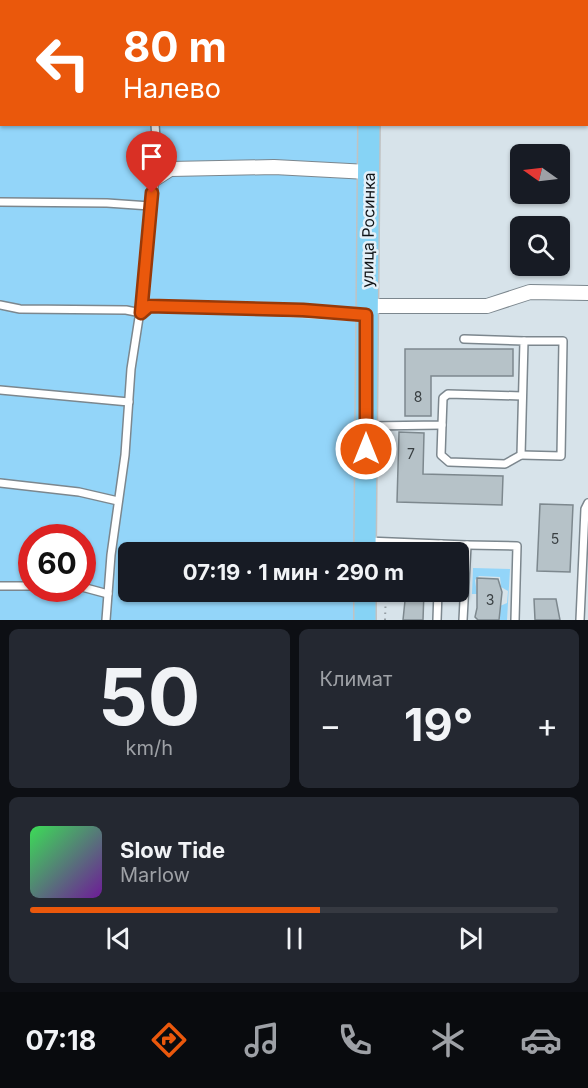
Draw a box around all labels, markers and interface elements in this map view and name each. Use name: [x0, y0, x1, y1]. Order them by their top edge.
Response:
text: 80 m: [123, 21, 227, 72]
icon: left: [24, 24, 102, 102]
text: Налево: [123, 72, 221, 105]
pin: [126, 131, 177, 193]
icon: arrive: [135, 140, 168, 173]
north arrow: [510, 144, 570, 204]
map controls: [510, 144, 570, 276]
street label: улица Росинка: [357, 172, 379, 288]
button: search: [510, 216, 570, 276]
house number: 8: [414, 388, 422, 405]
position arrow: [334, 417, 398, 481]
house number: 7: [407, 445, 415, 462]
speed limit sign: 60: [18, 524, 96, 602]
house number: 5: [551, 530, 559, 547]
text: 07:19 · 1 мин · 290 m: [183, 559, 404, 585]
house number: 3: [486, 591, 494, 608]
text: 50: [98, 649, 200, 744]
text: Климат: [320, 667, 392, 691]
text: 19°: [404, 697, 473, 752]
text: −: [320, 705, 341, 745]
text: +: [536, 705, 558, 745]
text: km/h: [125, 736, 173, 760]
text: Slow Tide: [120, 837, 225, 863]
text: Marlow: [120, 863, 190, 887]
icon: previous: [102, 922, 135, 955]
icon: pause: [278, 922, 311, 955]
icon: next: [454, 922, 487, 955]
icon: directions: [148, 1019, 190, 1061]
icon: music: [241, 1019, 283, 1061]
icon: phone: [334, 1019, 376, 1061]
icon: climate: [427, 1019, 469, 1061]
icon: car: [520, 1019, 562, 1061]
text: 07:18: [26, 1024, 96, 1057]

